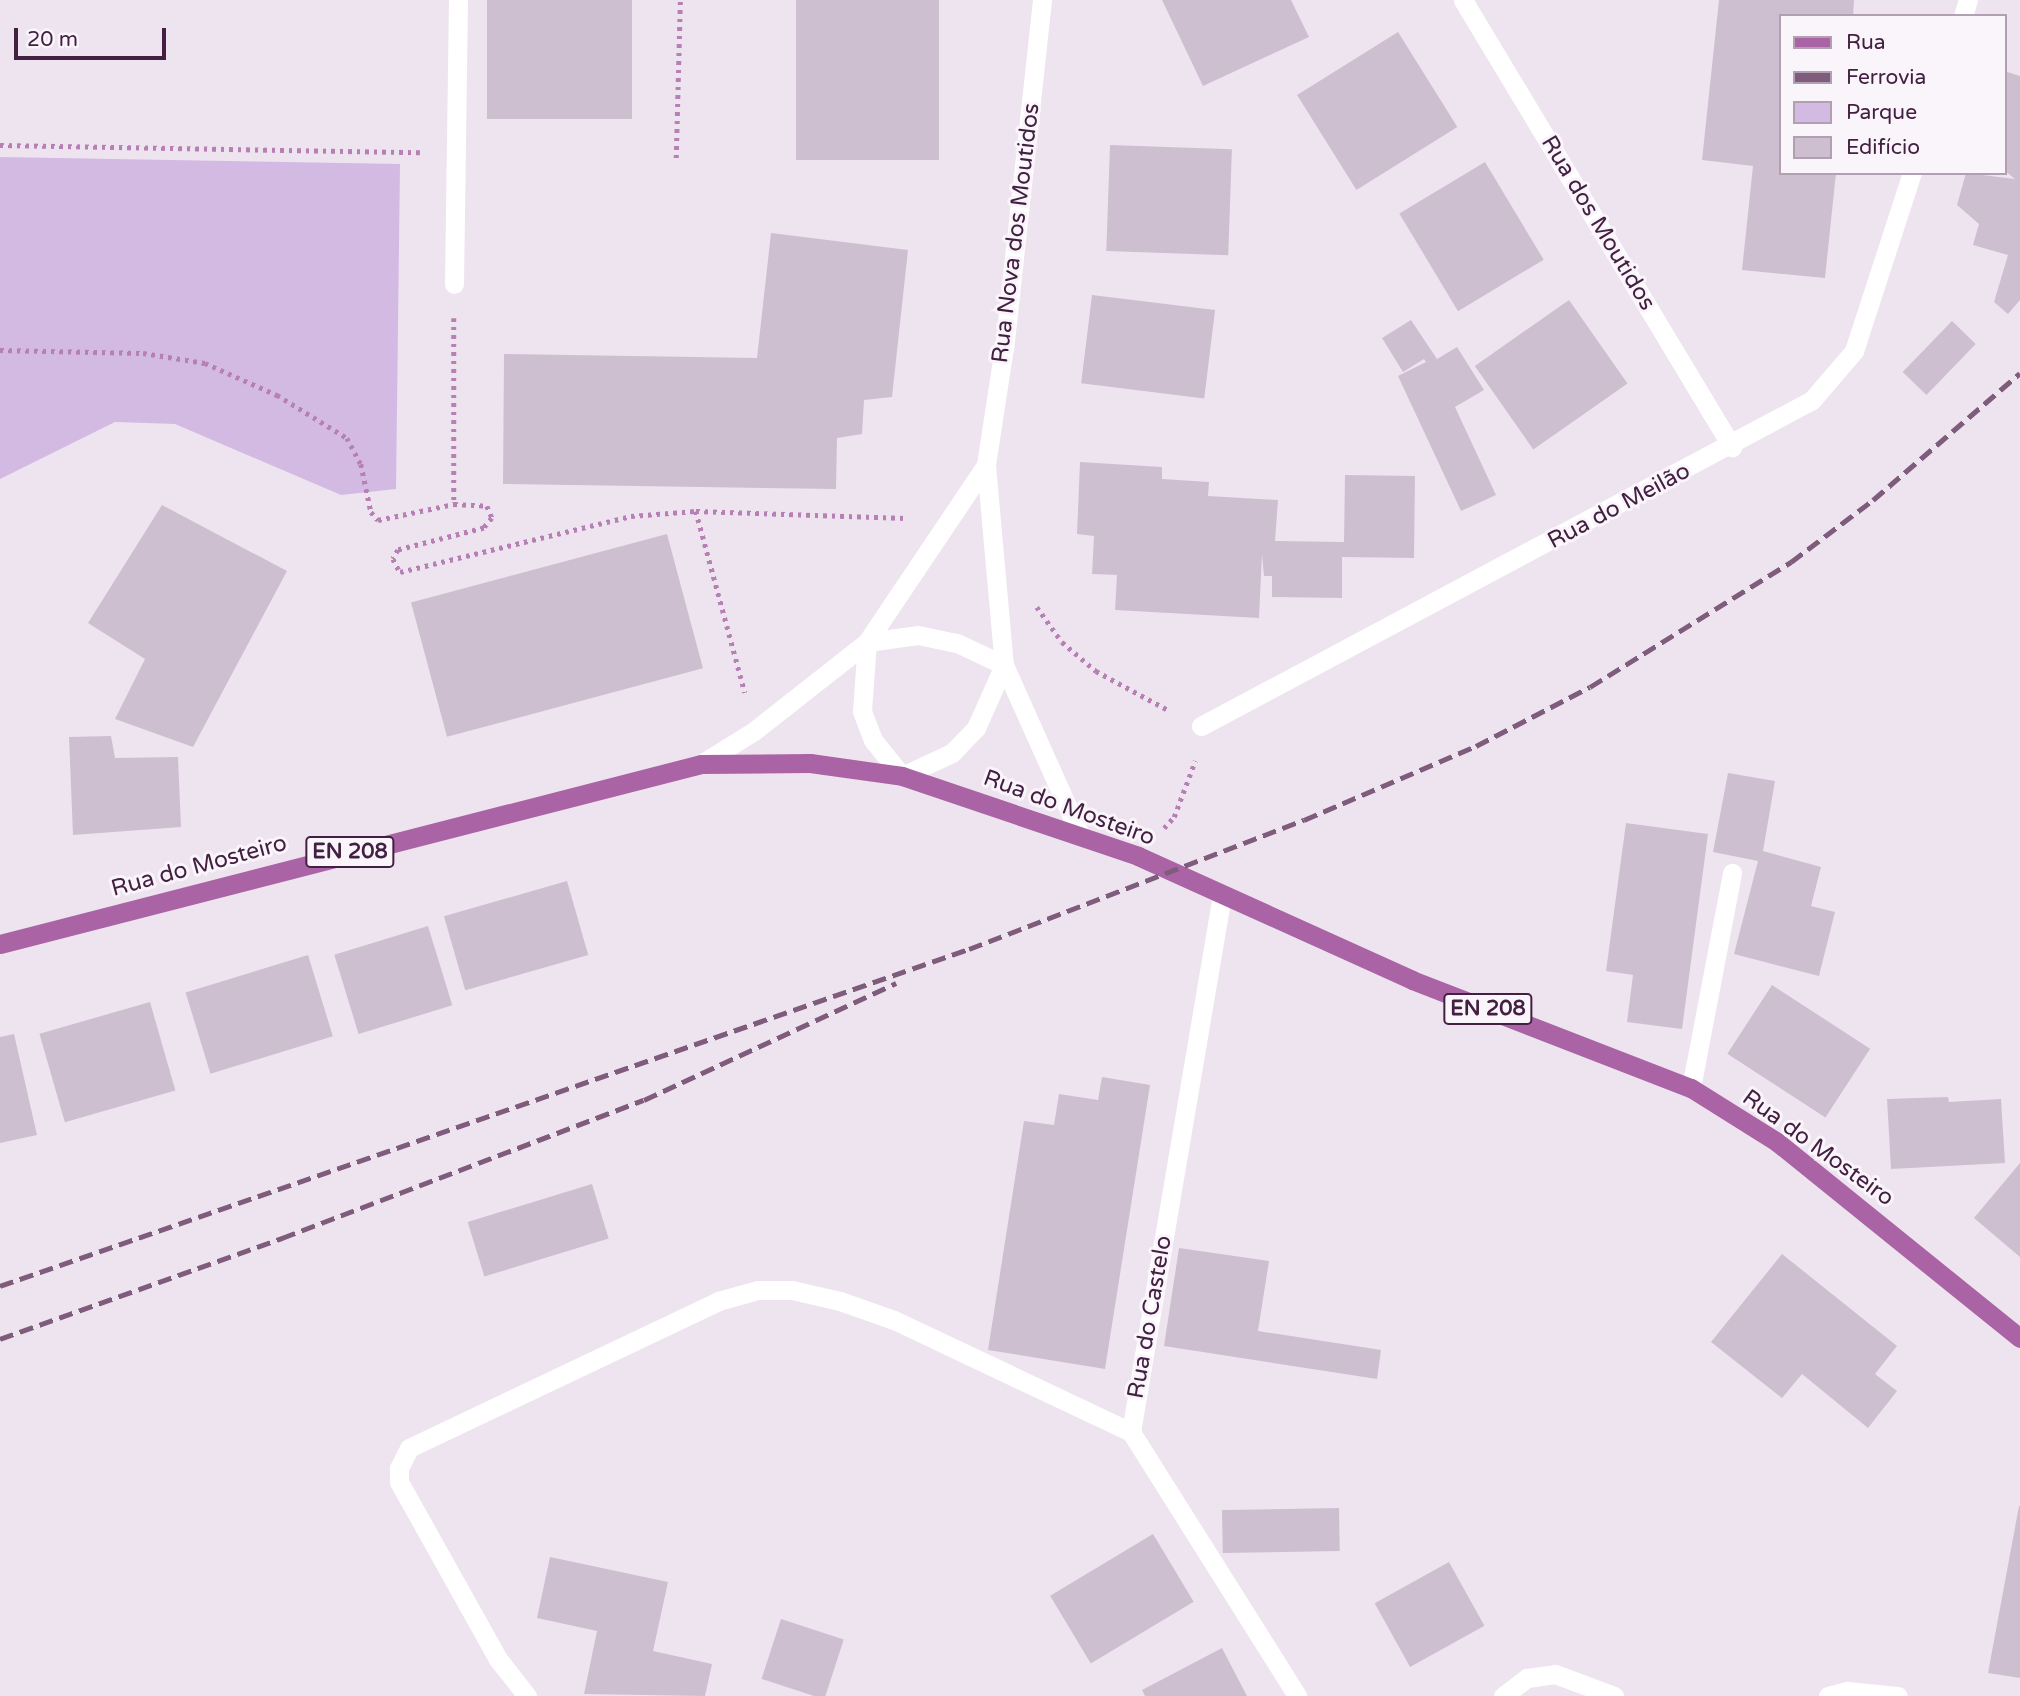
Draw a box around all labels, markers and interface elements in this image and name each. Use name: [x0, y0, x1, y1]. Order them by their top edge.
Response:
scale bar: [18, 14, 170, 58]
legend: [1778, 14, 2006, 175]
text: 20 m: [27, 27, 78, 52]
text: Rua: [1846, 30, 1886, 55]
text: Ferrovia: [1846, 65, 1926, 90]
text: Parque: [1846, 100, 1917, 125]
street label: Rua Nova dos Moutidos: [986, 101, 1046, 365]
street label: Rua dos Moutidos: [1535, 131, 1661, 315]
text: Edifício: [1846, 135, 1920, 160]
street label: Rua do Meilão: [1543, 457, 1695, 555]
street label: Rua do Mosteiro: [980, 764, 1158, 852]
street label: Rua do Mosteiro: [108, 829, 290, 903]
road number: EN 208: [304, 834, 396, 870]
road number: EN 208: [1442, 992, 1534, 1026]
street label: Rua do Mosteiro: [1737, 1084, 1899, 1212]
street label: Rua do Castelo: [1122, 1233, 1178, 1401]

